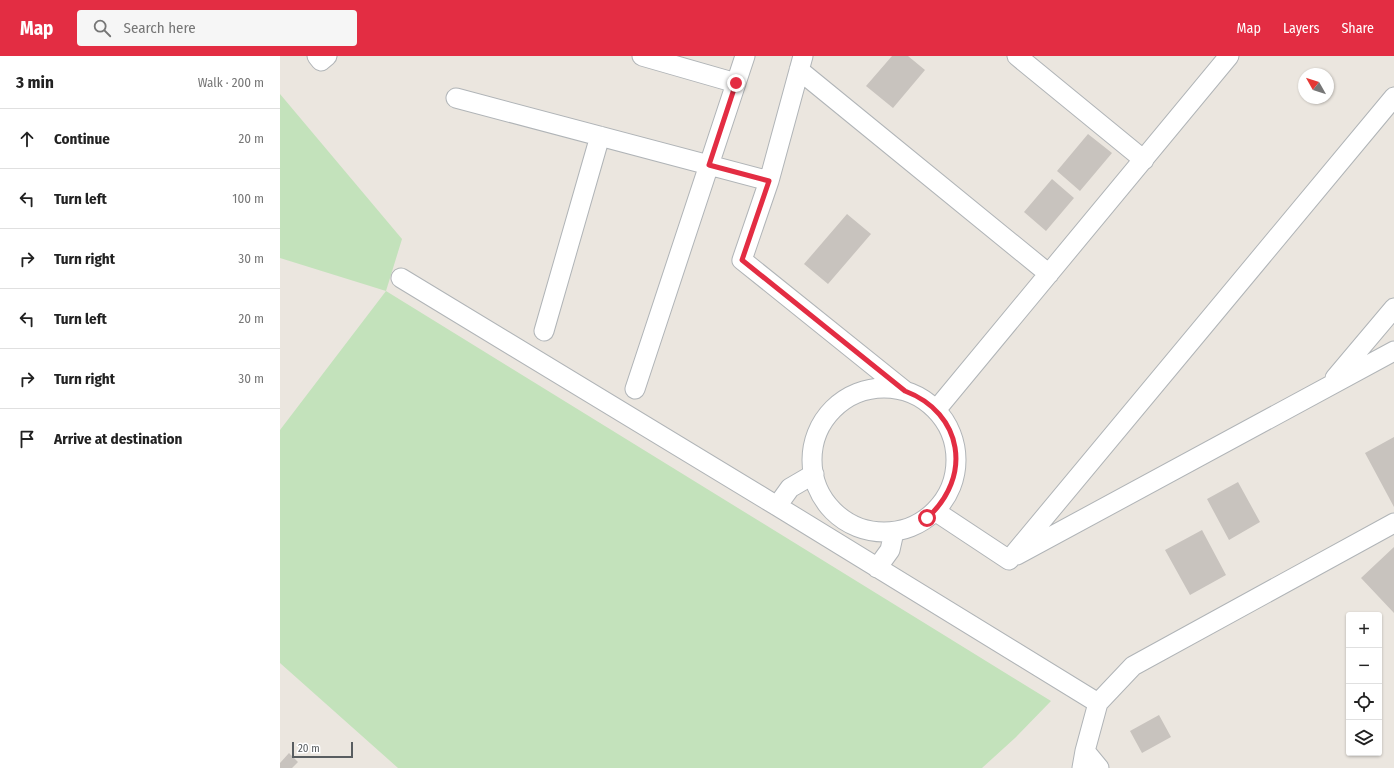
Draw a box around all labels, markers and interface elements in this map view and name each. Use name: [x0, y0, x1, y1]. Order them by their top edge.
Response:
search box: [77, 10, 357, 46]
text: Map: [20, 17, 53, 40]
icon: search: [91, 17, 113, 39]
text: Search here: [123, 19, 196, 37]
text: Map: [1237, 20, 1261, 37]
text: Layers: [1283, 20, 1319, 37]
text: Share: [1341, 20, 1374, 37]
north arrow: [1298, 68, 1334, 104]
text: 3 min: [16, 72, 54, 93]
route end: [727, 74, 745, 92]
text: Walk · 200 m: [198, 75, 264, 90]
icon: ahead: [16, 128, 38, 150]
text: Continue: [54, 130, 110, 148]
text: 20 m: [238, 131, 264, 146]
icon: left: [16, 188, 38, 210]
text: Turn left: [54, 190, 107, 208]
text: 100 m: [232, 191, 264, 206]
icon: right: [16, 248, 38, 270]
text: Turn right: [54, 250, 115, 268]
text: 30 m: [238, 251, 264, 266]
icon: left: [16, 308, 38, 330]
text: Turn left: [54, 310, 107, 328]
text: 20 m: [238, 311, 264, 326]
icon: right: [16, 368, 38, 390]
text: Turn right: [54, 370, 115, 388]
text: 30 m: [238, 371, 264, 386]
icon: arrive: [16, 428, 38, 450]
text: Arrive at destination: [54, 430, 182, 448]
route start: [918, 509, 936, 527]
map controls: [1346, 612, 1382, 756]
button: +: [1346, 612, 1382, 648]
button: −: [1346, 648, 1382, 684]
button: locate: [1346, 684, 1382, 720]
button: layers: [1346, 720, 1382, 756]
scale bar: [292, 740, 353, 759]
text: 20 m: [298, 742, 320, 755]

